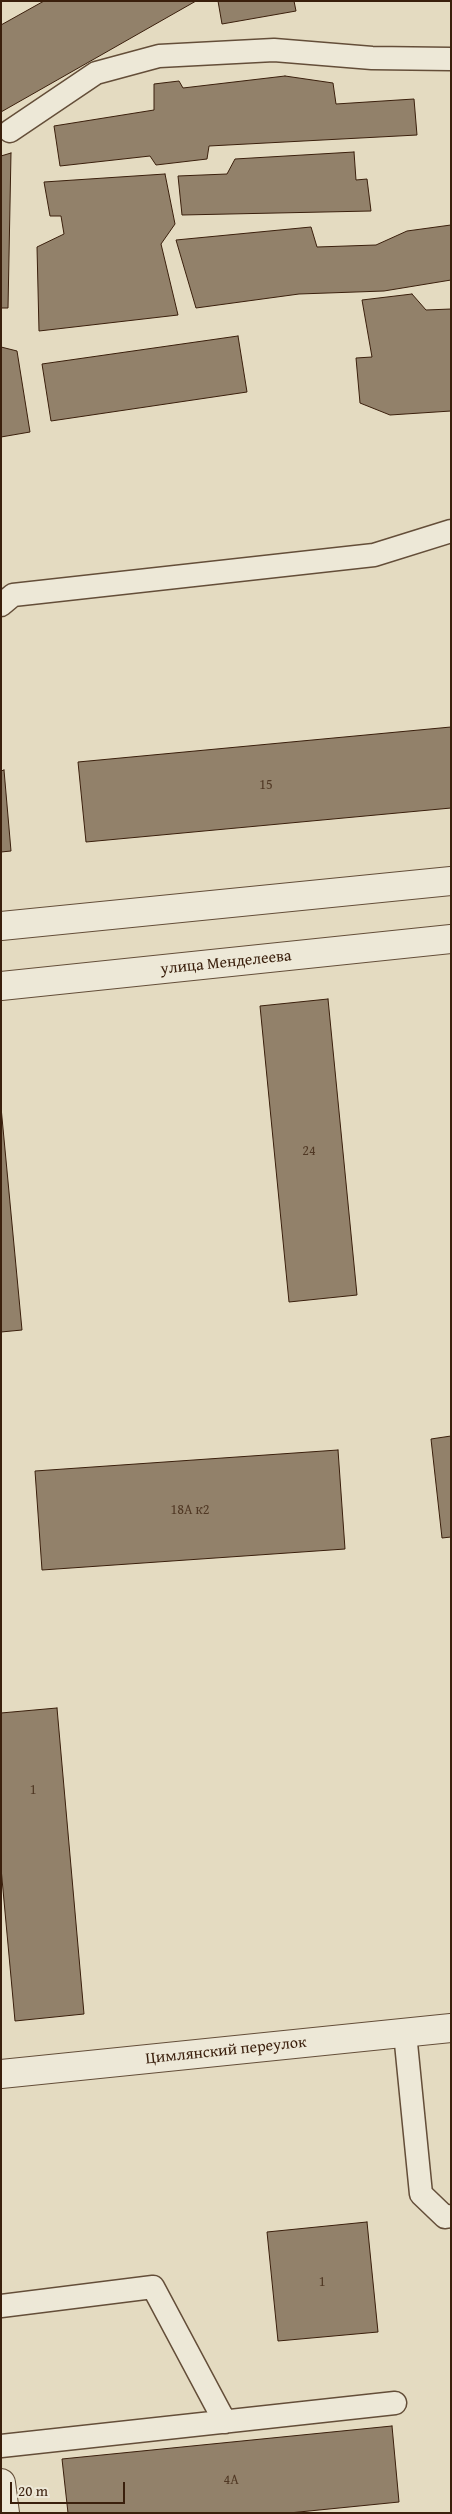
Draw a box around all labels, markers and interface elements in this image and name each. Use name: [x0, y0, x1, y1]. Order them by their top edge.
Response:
house number: 15: [259, 777, 273, 793]
street label: улица Менделеева: [160, 947, 292, 979]
house number: 24: [302, 1143, 316, 1159]
house number: 18А к2: [170, 1502, 210, 1518]
house number: 1: [30, 1782, 36, 1798]
street label: Цимлянский переулок: [145, 2033, 307, 2069]
house number: 1: [319, 2274, 325, 2290]
scale bar: [12, 2472, 128, 2504]
house number: 4А: [223, 2472, 239, 2488]
text: 20 m: [18, 2480, 48, 2501]

